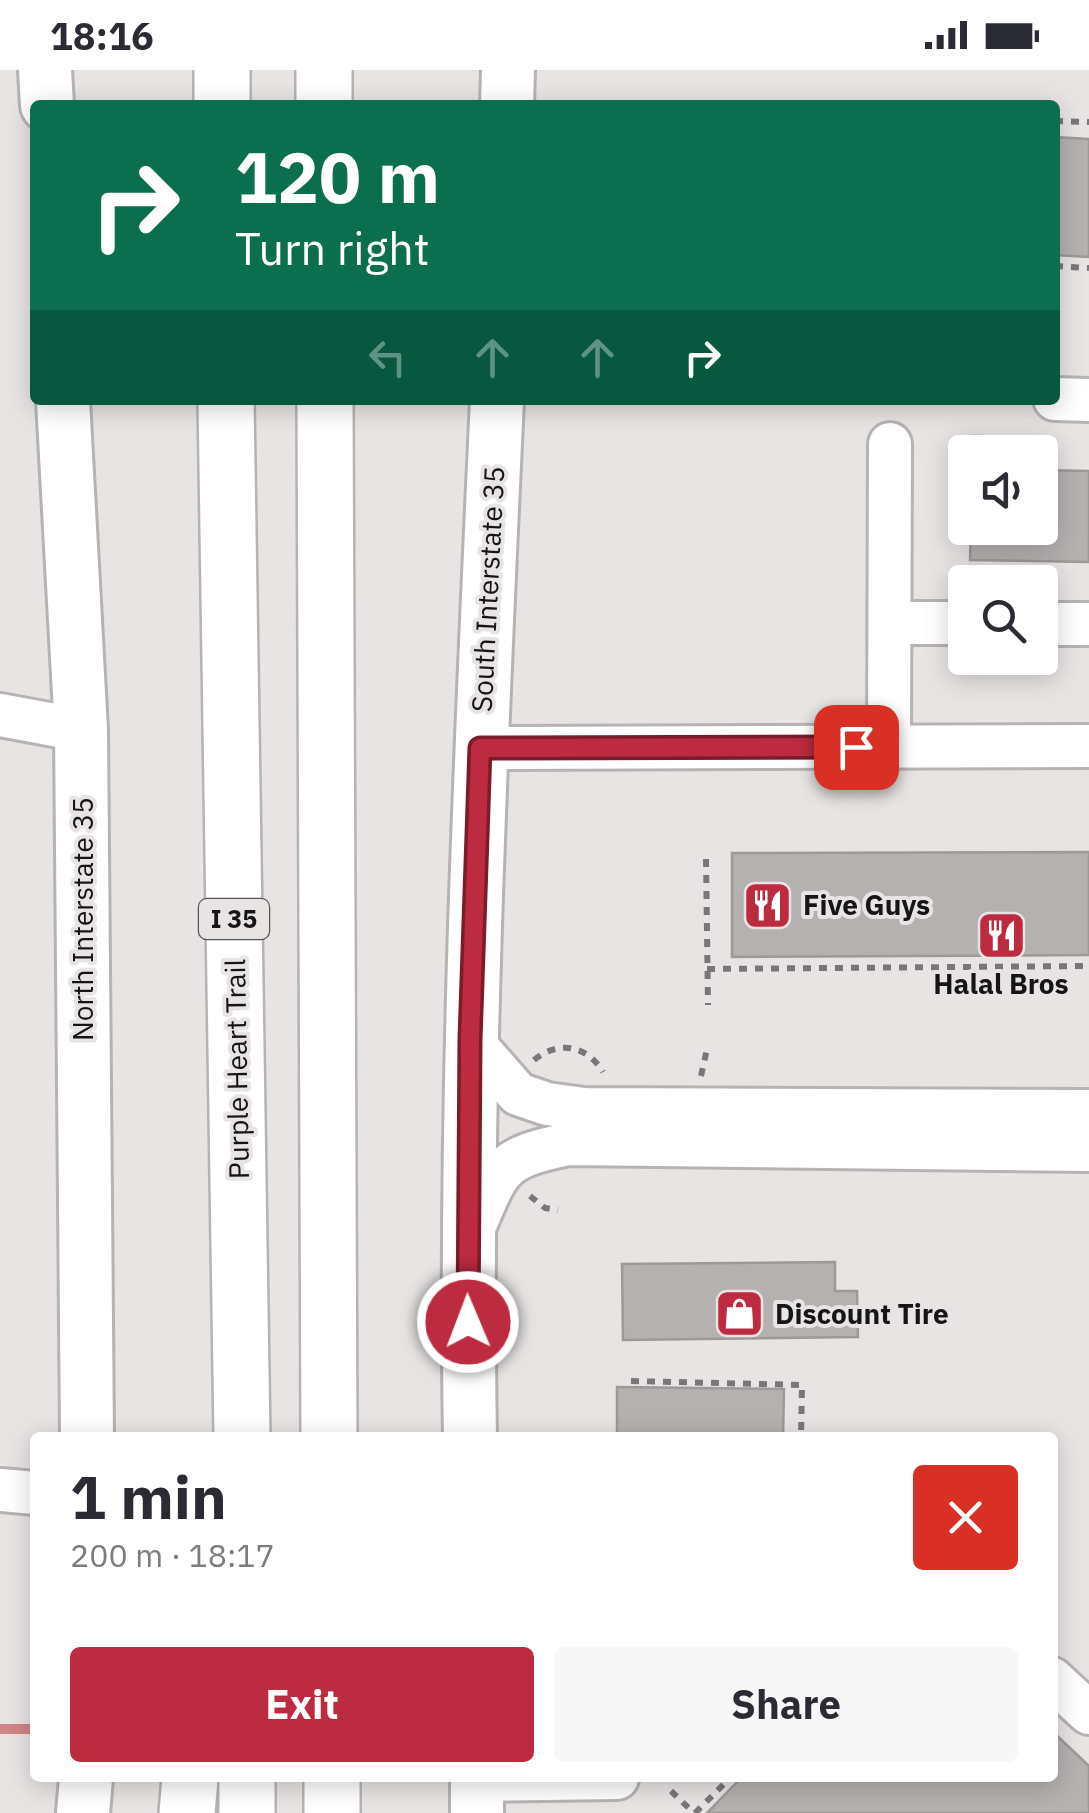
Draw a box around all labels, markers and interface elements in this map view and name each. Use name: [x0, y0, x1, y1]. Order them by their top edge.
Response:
text: 18:16: [50, 11, 154, 60]
text: 120 m: [235, 131, 440, 222]
icon: right: [70, 140, 200, 270]
text: Turn right: [235, 219, 430, 277]
icon: left: [360, 330, 415, 385]
icon: ahead: [465, 330, 520, 385]
icon: ahead: [570, 330, 625, 385]
icon: right: [675, 330, 730, 385]
map controls: [948, 435, 1058, 675]
button: sound: [948, 435, 1058, 545]
street label: South Interstate 35: [463, 465, 512, 713]
button: search: [948, 565, 1058, 675]
pin: [814, 705, 899, 790]
icon: arrive: [829, 720, 884, 775]
street label: North Interstate 35: [64, 797, 101, 1041]
restaurant icon: Five Guys: [742, 879, 794, 931]
place label: Five Guys: [803, 886, 930, 923]
road number: I 35: [199, 899, 269, 939]
restaurant icon: Halal Bros: [975, 910, 1027, 962]
street label: Purple Heart Trail: [216, 958, 257, 1180]
place label: Halal Bros: [933, 965, 1069, 1002]
position arrow: [416, 1270, 520, 1374]
shop icon: Discount Tire: [714, 1288, 766, 1340]
place label: Discount Tire: [775, 1295, 949, 1332]
text: 1 min: [70, 1457, 227, 1536]
button: close: [913, 1465, 1018, 1570]
text: 200 m · 18:17: [70, 1534, 275, 1576]
button: Exit: [70, 1647, 534, 1762]
button: Share: [554, 1647, 1018, 1762]

